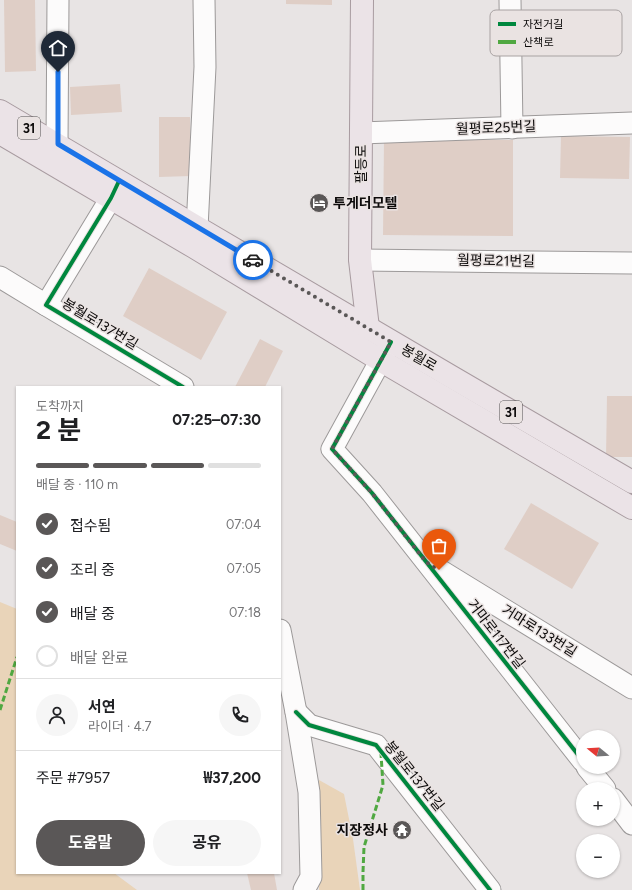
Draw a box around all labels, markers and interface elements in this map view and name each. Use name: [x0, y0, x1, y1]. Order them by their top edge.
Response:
legend: [490, 10, 622, 56]
text: 자전거길: [523, 18, 563, 31]
pin: [41, 31, 75, 72]
text: 산책로: [523, 36, 553, 49]
icon: home: [47, 37, 69, 59]
road number: 31: [18, 117, 40, 139]
street label: 월평로25번길: [456, 118, 536, 138]
street label: 팔등로: [353, 145, 370, 183]
hotel icon: 투게더모텔: [308, 192, 330, 214]
place label: 투게더모텔: [333, 195, 398, 212]
courier: [233, 240, 273, 280]
icon: car: [242, 249, 264, 271]
street label: 월평로21번길: [457, 252, 535, 270]
street label: 봉월로137번길: [59, 295, 141, 353]
street label: 봉월로: [398, 341, 440, 375]
text: 도착까지: [36, 399, 84, 414]
road number: 31: [500, 401, 522, 423]
text: 07:25–07:30: [172, 411, 261, 429]
text: 2 분: [36, 414, 81, 446]
text: 배달 중 · 110 m: [36, 477, 118, 492]
icon: check: [36, 513, 58, 535]
text: 접수됨: [70, 517, 111, 535]
text: 07:04: [226, 517, 261, 532]
pin: [422, 529, 456, 570]
icon: bag: [428, 535, 450, 557]
icon: check: [36, 557, 58, 579]
text: 조리 중: [70, 561, 115, 579]
text: 07:05: [227, 561, 261, 576]
street label: 거마로117번길: [464, 596, 528, 672]
icon: check: [36, 601, 58, 623]
street label: 거마로133번길: [498, 601, 580, 661]
text: 배달 중: [70, 605, 115, 623]
text: 07:18: [229, 605, 261, 620]
text: 배달 완료: [70, 649, 129, 667]
button: person: [36, 694, 78, 736]
button: phone: [219, 694, 261, 736]
text: 서연: [88, 698, 116, 716]
text: 라이더 · 4.7: [88, 719, 151, 734]
north arrow: [576, 730, 620, 774]
map controls: [576, 730, 620, 878]
street label: 봉월로137번길: [381, 737, 447, 815]
text: 주문 #7957: [36, 769, 110, 787]
text: ₩37,200: [203, 769, 261, 787]
button: +: [576, 782, 620, 826]
temple icon: 지장정사: [391, 819, 413, 841]
button: 도움말: [36, 820, 145, 866]
button: 공유: [153, 820, 261, 866]
place label: 지장정사: [336, 822, 388, 839]
button: −: [576, 834, 620, 878]

